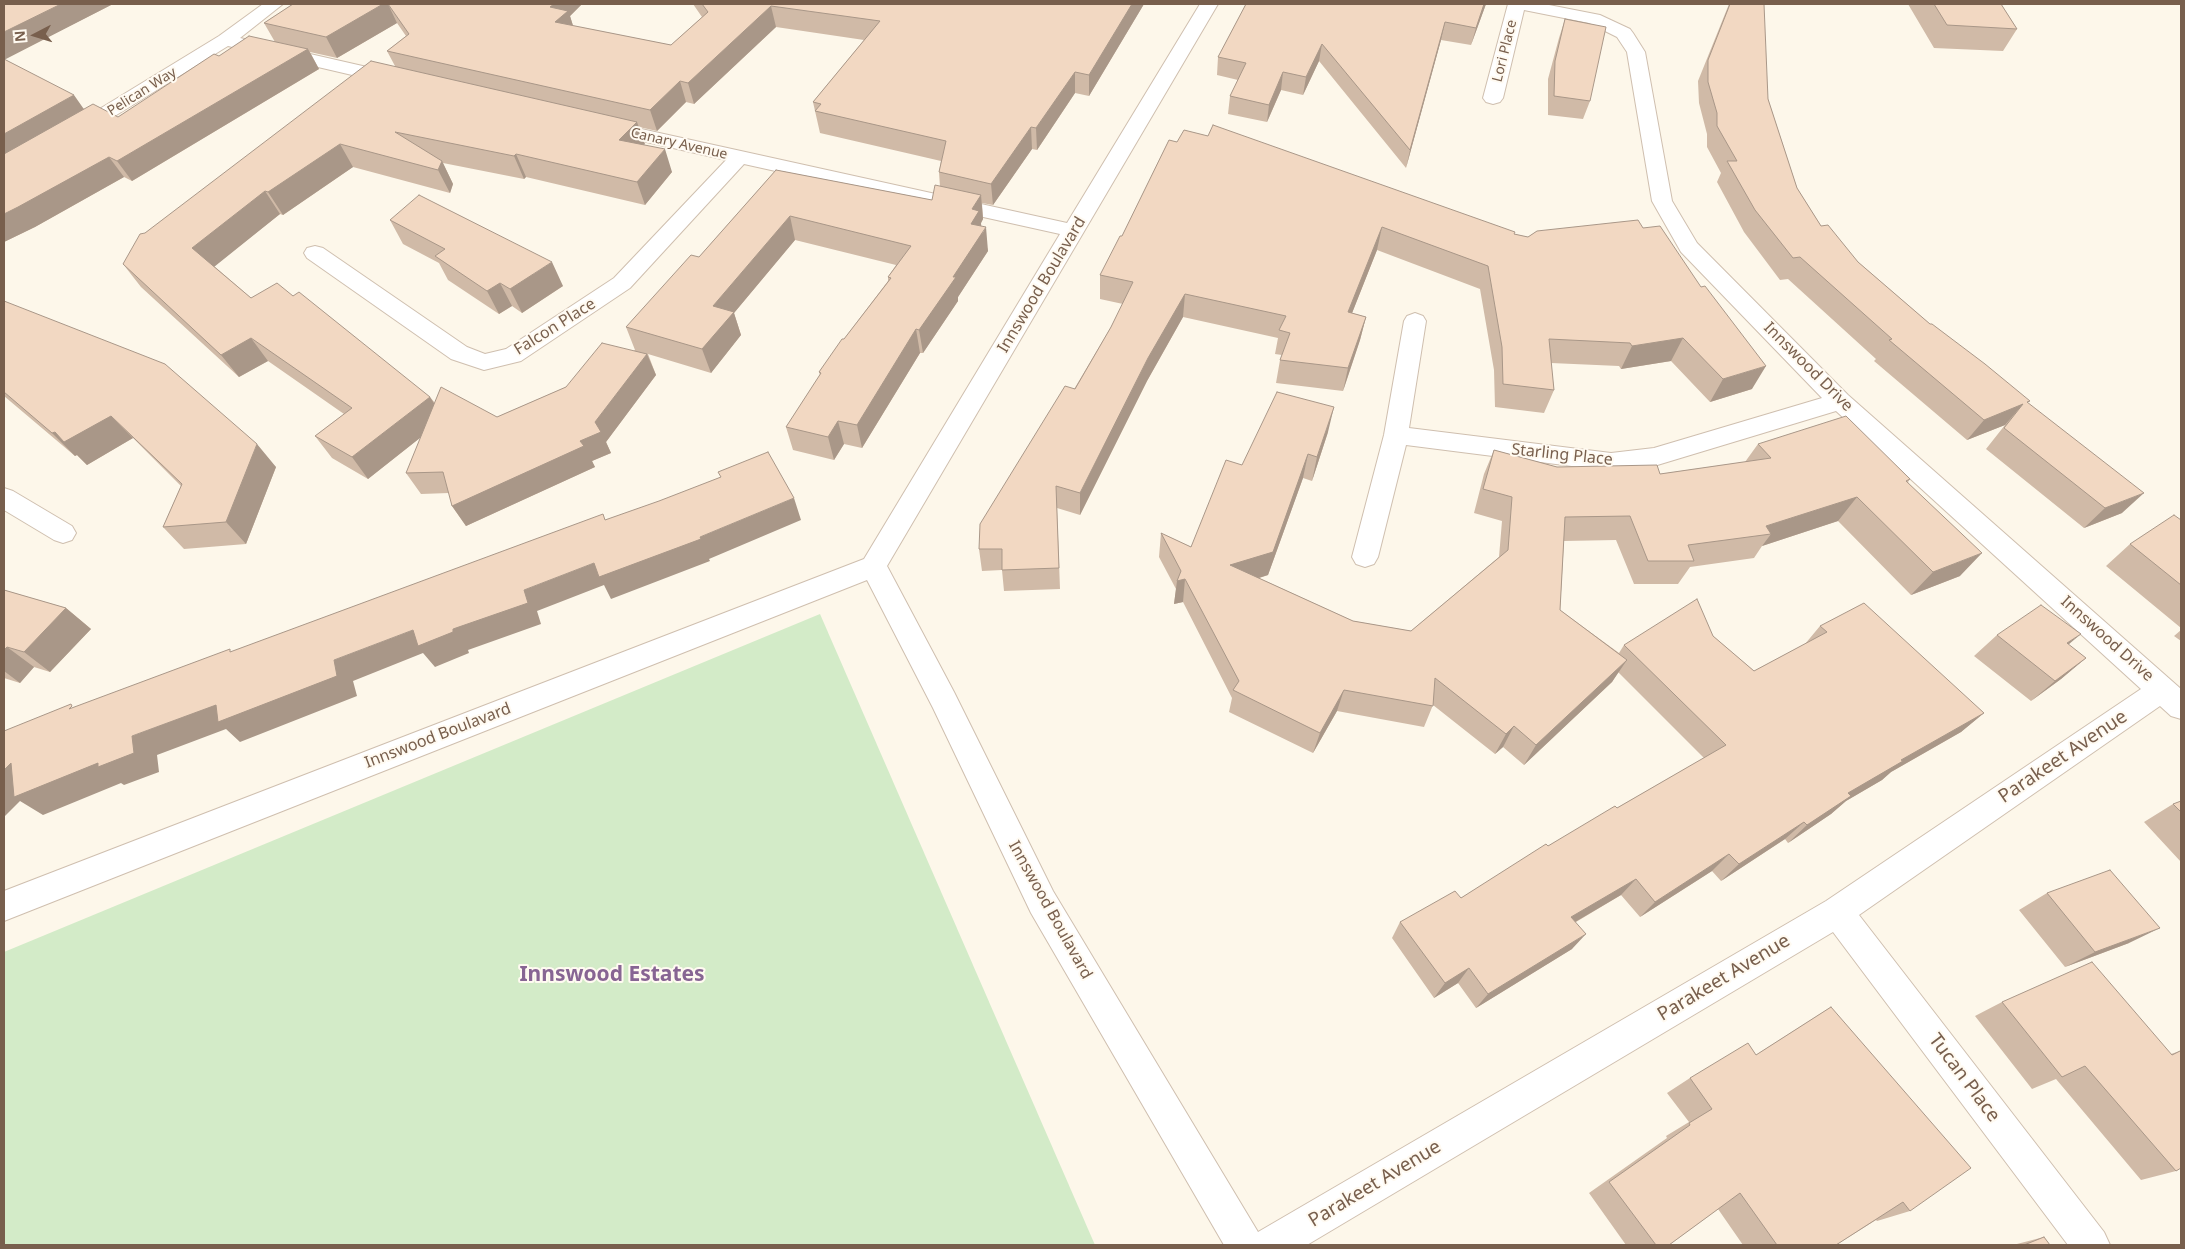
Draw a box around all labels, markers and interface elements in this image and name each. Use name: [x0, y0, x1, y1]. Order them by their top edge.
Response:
north arrow: [10, 10, 60, 60]
street label: Lori Place: [1489, 18, 1521, 84]
text: N: [10, 30, 30, 43]
street label: Pelican Way: [104, 64, 180, 120]
street label: Canary Avenue: [629, 125, 729, 163]
street label: Innswood Boulavard: [994, 214, 1090, 356]
street label: Falcon Place: [511, 294, 599, 360]
street label: Innswood Drive: [1759, 318, 1857, 416]
street label: Starling Place: [1510, 440, 1614, 470]
street label: Innswood Drive: [2057, 592, 2157, 686]
street label: Innswood Boulavard: [362, 699, 514, 773]
street label: Parakeet Avenue: [1994, 706, 2132, 808]
street label: Innswood Boulavard: [1004, 838, 1096, 982]
street label: Parakeet Avenue: [1654, 930, 1794, 1026]
district label: Innswood Estates: [519, 962, 705, 988]
street label: Tucan Place: [1923, 1029, 2005, 1127]
street label: Parakeet Avenue: [1305, 1136, 1445, 1232]

